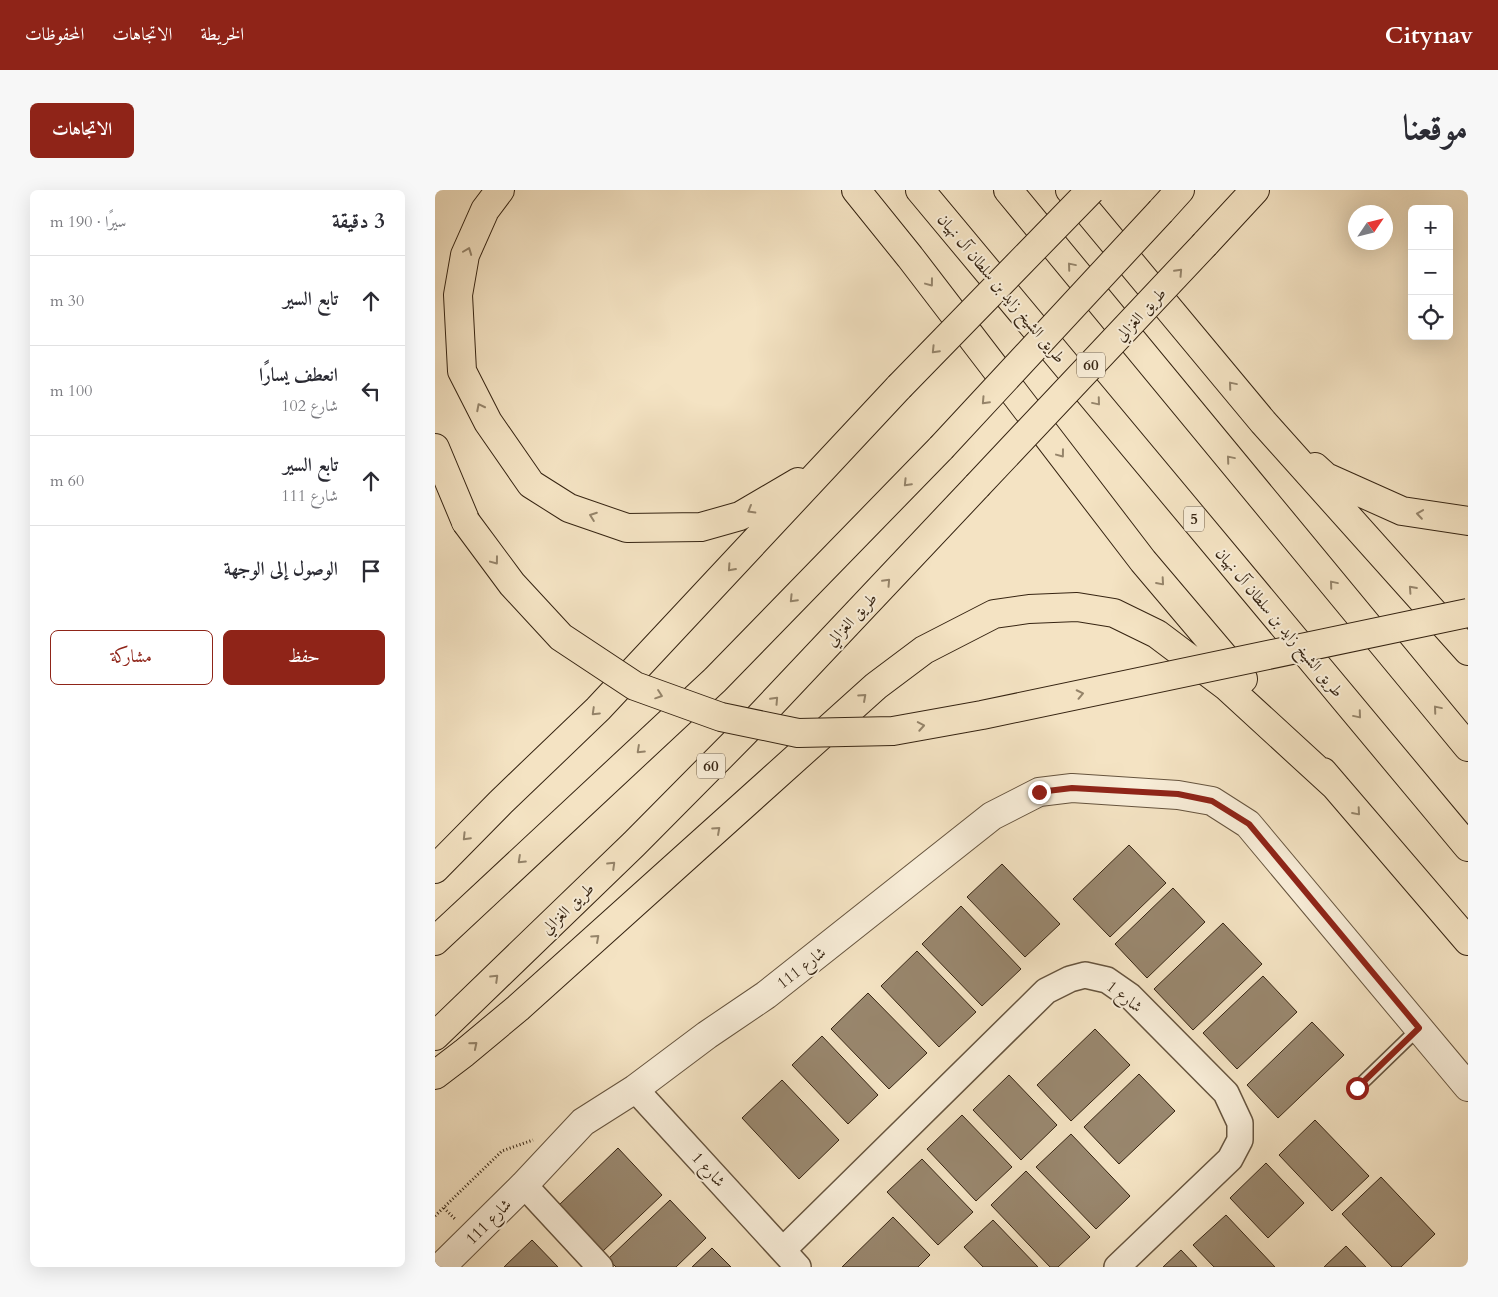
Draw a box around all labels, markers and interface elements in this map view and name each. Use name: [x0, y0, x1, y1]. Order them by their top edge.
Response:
text: Citynav: [1385, 19, 1473, 52]
text: المحفوظات: [25, 22, 84, 47]
text: الاتجاهات: [112, 22, 172, 47]
text: الخريطة: [200, 22, 244, 47]
button: الاتجاهات: [30, 103, 134, 158]
text: موقعنا: [1403, 104, 1468, 152]
north arrow: [1348, 205, 1393, 250]
map controls: [1408, 205, 1453, 340]
button: +: [1408, 205, 1453, 250]
text: 3 دقيقة: [332, 207, 385, 236]
street label: طريق الشيخ زايد بن سلطان آل نهيان: [930, 209, 1070, 370]
text: سيرًا · 190 m: [50, 211, 126, 233]
one-way arrow: [462, 247, 472, 255]
button: −: [1408, 250, 1453, 295]
one-way arrow: [1068, 263, 1076, 272]
one-way arrow: [1173, 269, 1182, 278]
one-way arrow: [924, 277, 933, 287]
street label: طريق الغزالي: [1110, 283, 1172, 347]
text: تابع السير: [283, 286, 338, 312]
icon: ahead: [357, 287, 385, 315]
text: 30 m: [50, 290, 84, 312]
button: locate: [1408, 295, 1453, 340]
one-way arrow: [932, 344, 941, 353]
road number: 60: [1077, 352, 1105, 378]
text: انعطف يسارًا: [259, 362, 338, 388]
icon: left: [357, 377, 385, 405]
text: 100 m: [50, 380, 92, 402]
one-way arrow: [1228, 381, 1237, 390]
text: شارع 102: [281, 395, 338, 417]
one-way arrow: [982, 395, 991, 404]
one-way arrow: [1091, 396, 1099, 405]
one-way arrow: [477, 404, 487, 413]
one-way arrow: [1055, 448, 1063, 457]
text: تابع السير: [283, 452, 338, 478]
one-way arrow: [1226, 455, 1235, 464]
icon: ahead: [357, 467, 385, 495]
text: 60 m: [50, 470, 84, 492]
one-way arrow: [904, 477, 913, 486]
text: شارع 111: [281, 485, 338, 507]
one-way arrow: [747, 503, 756, 513]
road number: 5: [1184, 506, 1204, 532]
one-way arrow: [1415, 509, 1423, 520]
one-way arrow: [590, 512, 598, 522]
street label: طريق الشيخ زايد بن سلطان آل نهيان: [1208, 543, 1348, 704]
one-way arrow: [490, 555, 498, 564]
text: الوصول إلى الوجهة: [224, 556, 338, 582]
icon: arrive: [357, 557, 385, 585]
one-way arrow: [728, 562, 737, 571]
one-way arrow: [1155, 576, 1164, 585]
one-way arrow: [881, 578, 890, 587]
one-way arrow: [1331, 581, 1339, 590]
one-way arrow: [1409, 585, 1418, 594]
street label: طريق الغزالي: [821, 588, 883, 652]
one-way arrow: [790, 593, 799, 602]
button: مشاركة: [50, 630, 213, 685]
button: حفظ: [223, 630, 385, 685]
one-way arrow: [655, 689, 663, 699]
one-way arrow: [1076, 689, 1085, 700]
one-way arrow: [858, 694, 867, 703]
one-way arrow: [769, 696, 778, 705]
one-way arrow: [592, 706, 601, 715]
one-way arrow: [1434, 706, 1443, 715]
one-way arrow: [1352, 709, 1360, 718]
one-way arrow: [917, 721, 925, 731]
one-way arrow: [637, 744, 646, 753]
road number: 60: [697, 754, 725, 778]
route end: [1028, 781, 1051, 804]
one-way arrow: [1352, 806, 1361, 815]
one-way arrow: [711, 826, 720, 835]
one-way arrow: [463, 831, 472, 840]
one-way arrow: [518, 854, 527, 863]
one-way arrow: [606, 862, 615, 871]
street label: طريق الغزالي: [536, 878, 600, 940]
one-way arrow: [590, 935, 599, 944]
street label: شارع 111: [773, 942, 832, 995]
one-way arrow: [489, 975, 498, 984]
street label: شارع 1: [1101, 976, 1147, 1019]
one-way arrow: [468, 1042, 477, 1051]
route start: [1346, 1077, 1369, 1100]
street label: شارع 1: [685, 1147, 730, 1193]
street label: شارع 111: [461, 1194, 518, 1251]

